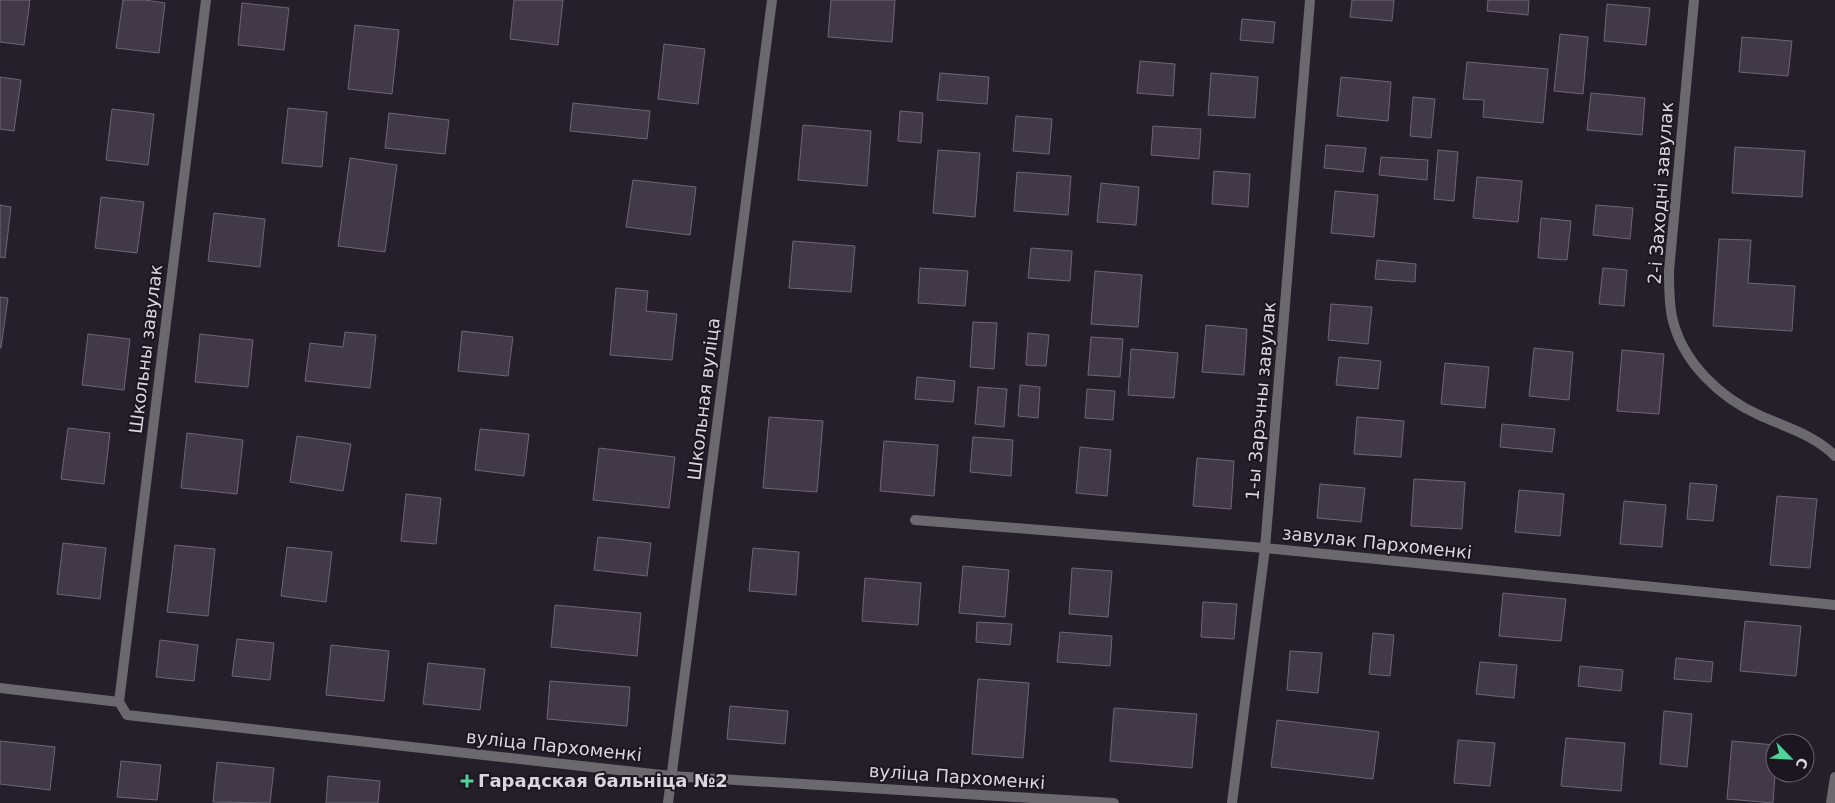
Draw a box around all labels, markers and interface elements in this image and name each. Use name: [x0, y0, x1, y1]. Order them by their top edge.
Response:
street label: 2-і Заходні завулак: [1644, 101, 1677, 285]
street label: Школьны завулак: [125, 263, 166, 435]
street label: 1-ы Зарэчны завулак: [1241, 301, 1280, 501]
street label: Школьная вуліца: [683, 316, 724, 481]
street label: завулак Пархоменкі: [1281, 522, 1473, 563]
street label: вуліца Пархоменкі: [465, 726, 643, 765]
north arrow: [1765, 733, 1815, 783]
text: С: [1792, 755, 1811, 771]
street label: вуліца Пархоменкі: [868, 760, 1046, 793]
place label: Гарадская бальніца №2: [478, 770, 728, 791]
marker: Гарадская бальніца №2: [460, 774, 474, 788]

